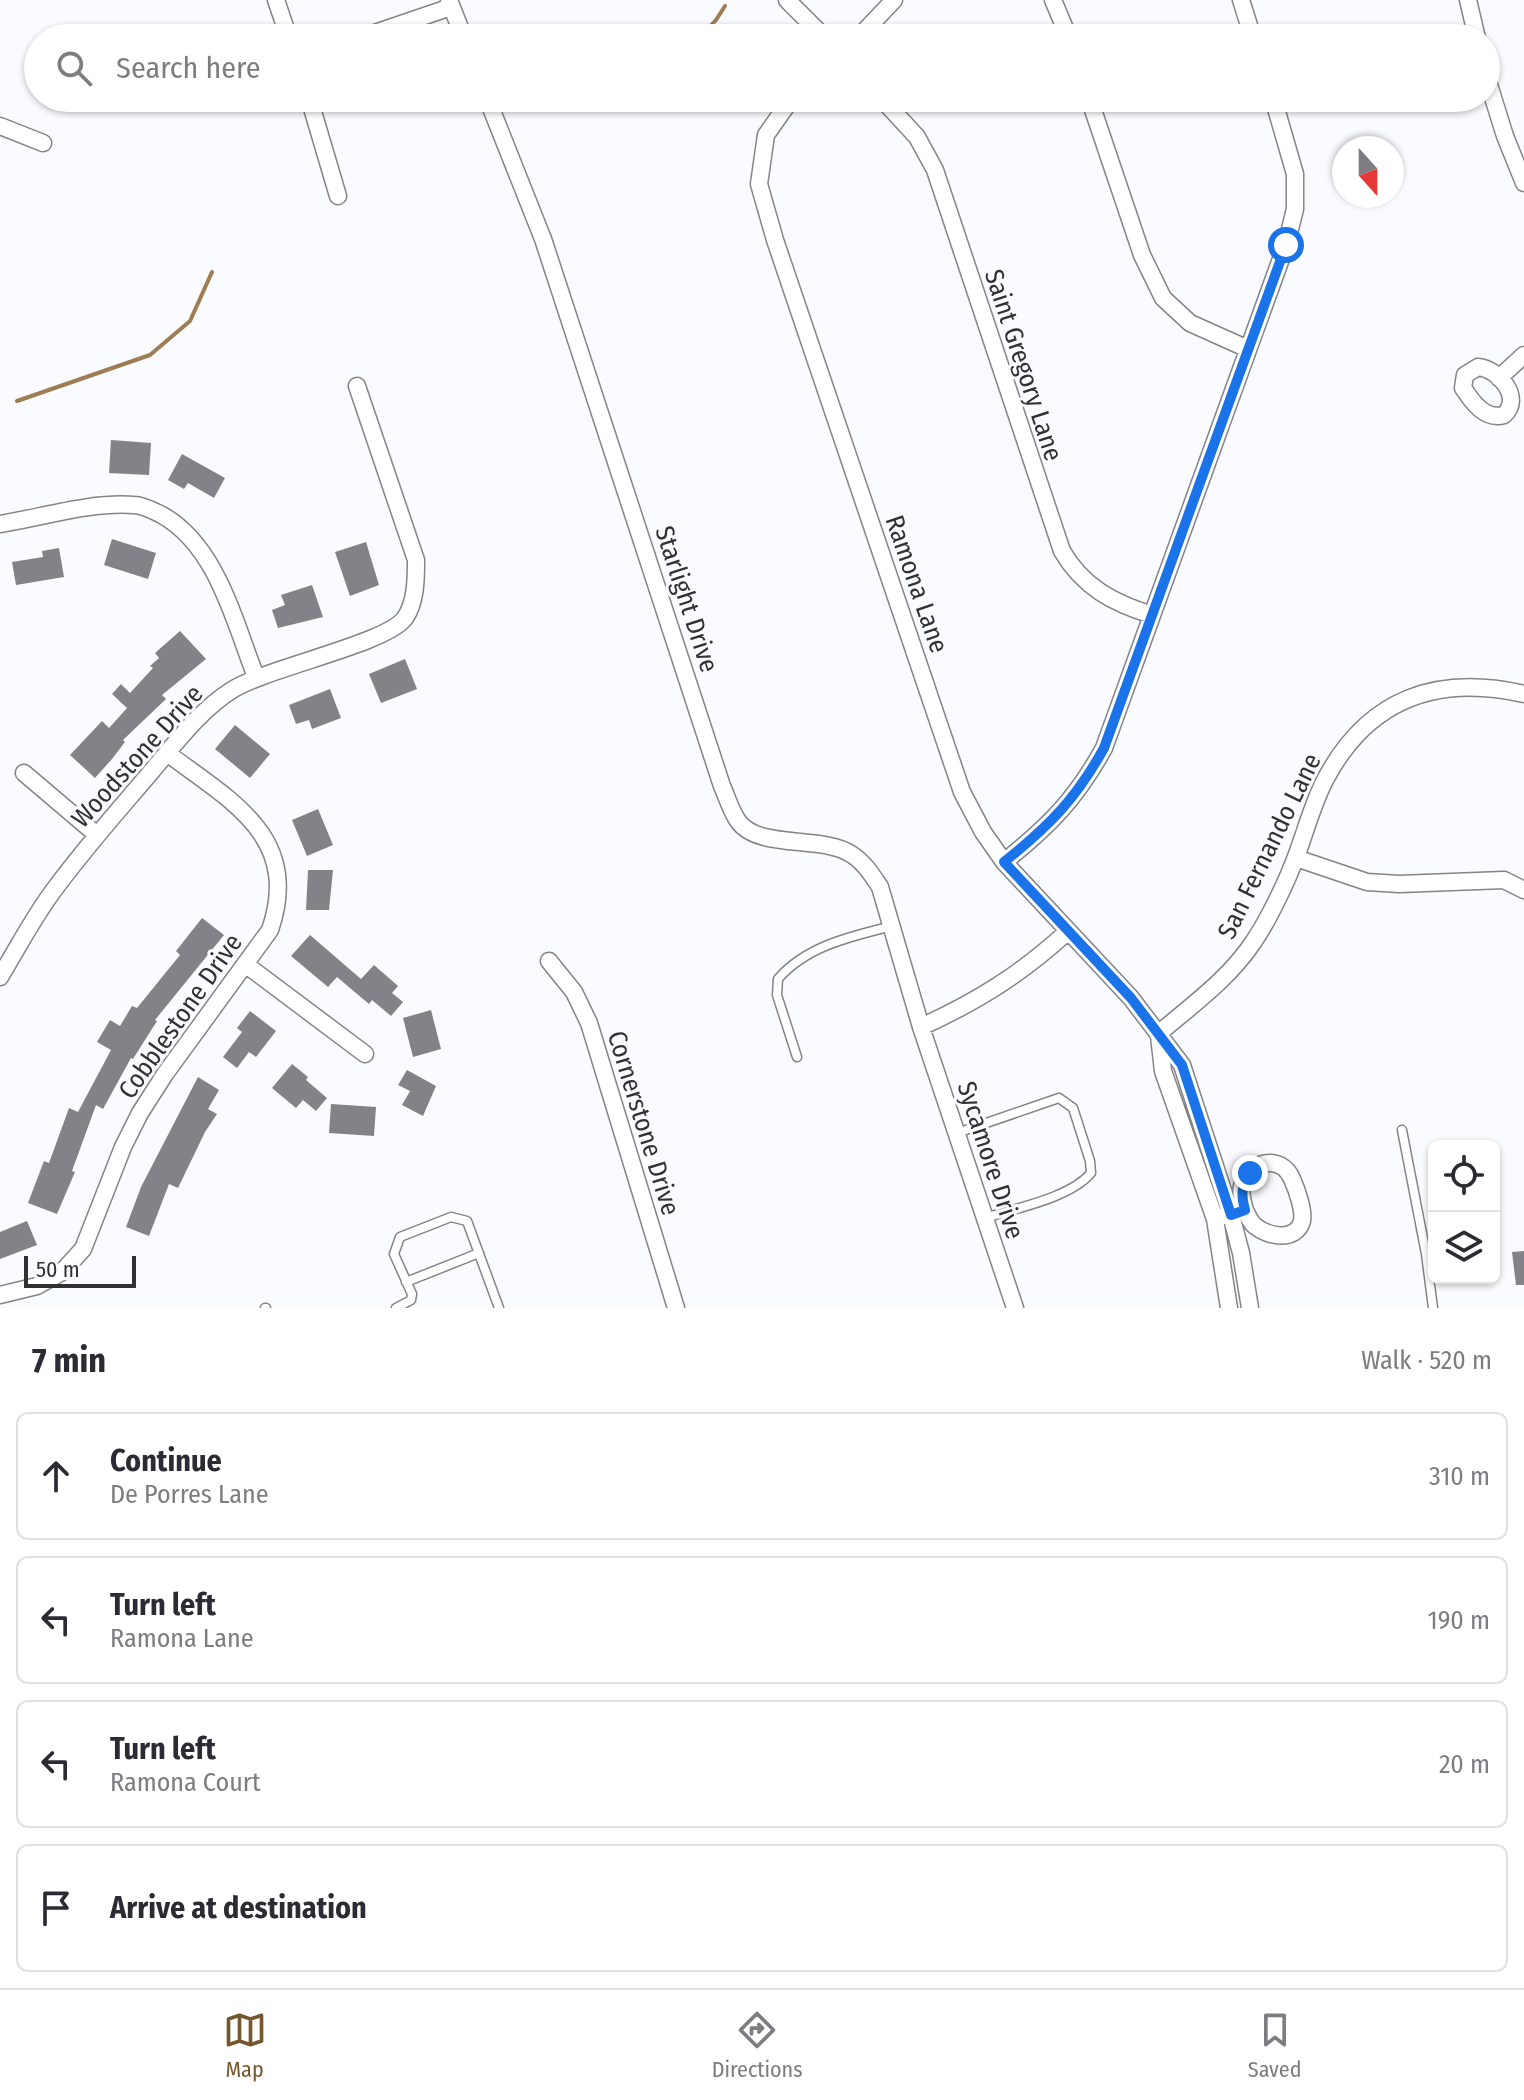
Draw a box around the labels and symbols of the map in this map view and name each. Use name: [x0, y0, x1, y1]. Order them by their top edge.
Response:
north arrow: [1332, 136, 1404, 208]
route start: [1268, 227, 1304, 263]
street label: Saint Gregory Lane: [978, 266, 1069, 465]
street label: Ramona Lane: [879, 511, 955, 657]
street label: Starlight Drive: [648, 522, 725, 676]
street label: Woodstone Drive: [65, 679, 209, 834]
street label: San Fernando Lane: [1211, 748, 1328, 944]
street label: Cobblestone Drive: [112, 928, 249, 1105]
street label: Cornerstone Drive: [601, 1027, 686, 1219]
street label: Sycamore Drive: [950, 1077, 1031, 1243]
route end: [1232, 1155, 1268, 1191]
scale bar: [24, 1252, 136, 1288]

